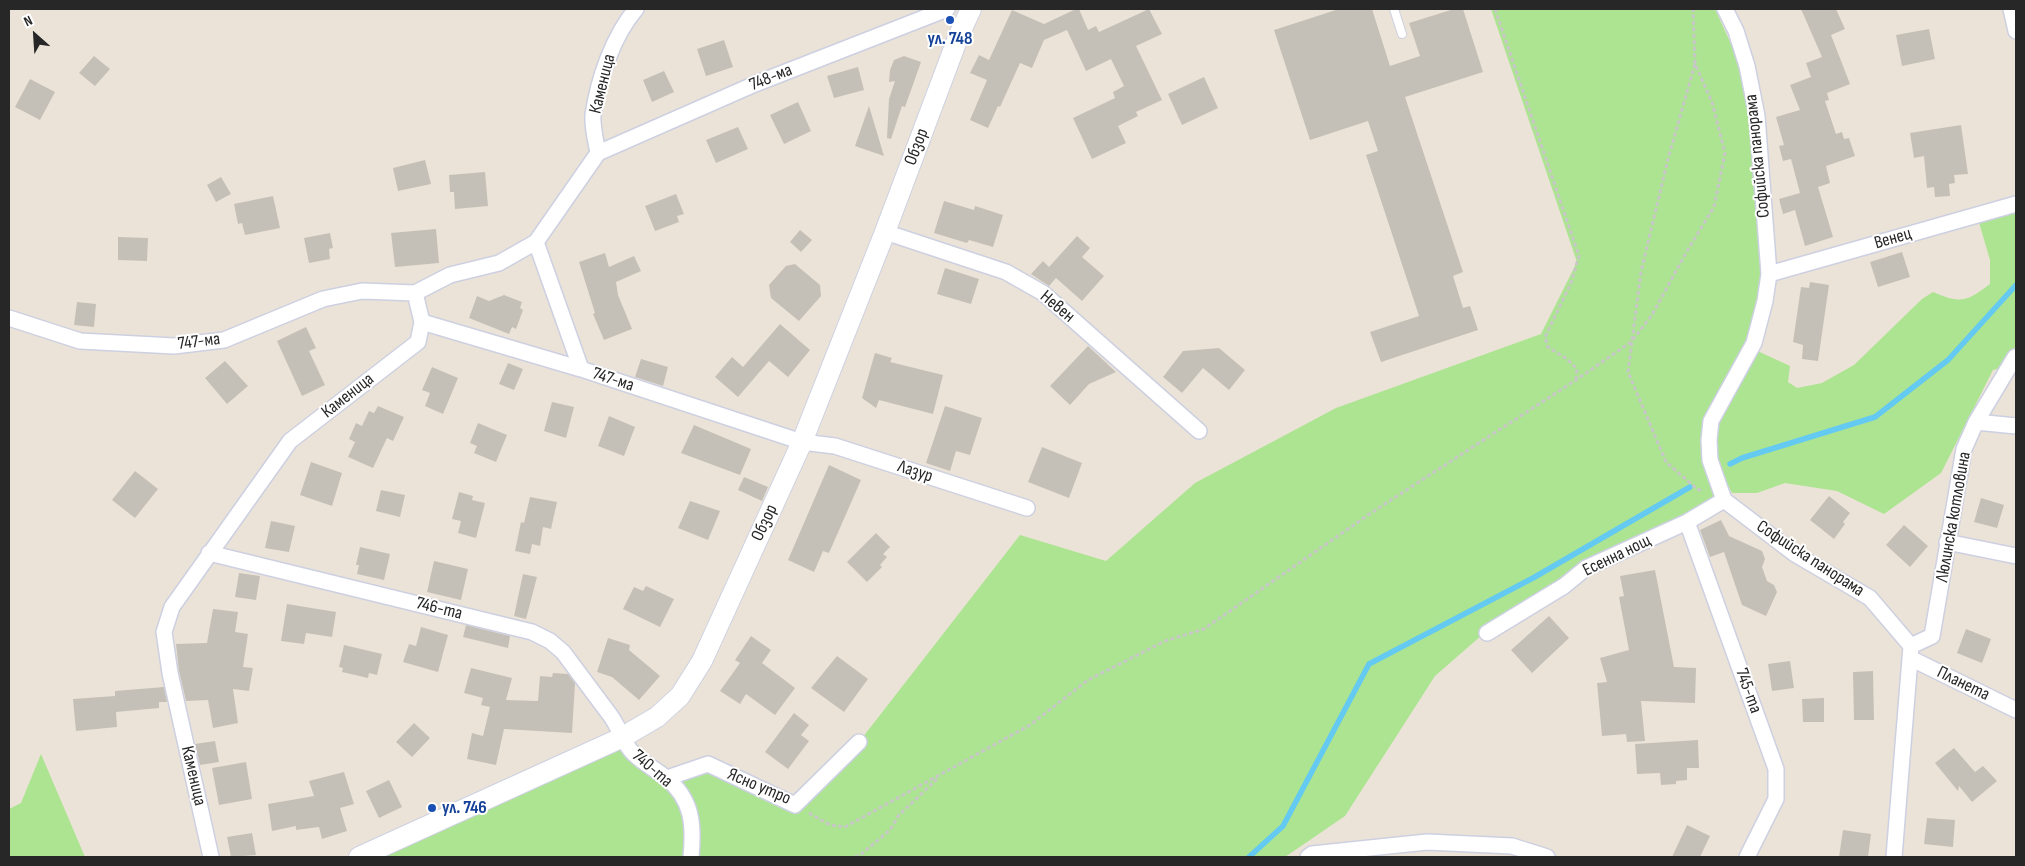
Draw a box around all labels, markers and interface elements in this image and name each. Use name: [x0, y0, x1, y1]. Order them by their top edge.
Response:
north arrow: [10, 10, 60, 60]
text: N: [21, 12, 35, 30]
marker: ул. 748: [944, 14, 956, 26]
place label: ул. 748: [928, 28, 972, 50]
street label: Каменица: [585, 52, 621, 116]
street label: 748-ма: [747, 60, 795, 96]
street label: Софийска панорама: [1741, 93, 1775, 219]
street label: Обзор: [900, 126, 934, 168]
street label: Венец: [1872, 223, 1914, 255]
street label: Невен: [1035, 286, 1079, 328]
street label: 747-ма: [177, 329, 221, 355]
street label: 747-ма: [590, 363, 636, 397]
street label: Каменица: [317, 369, 379, 423]
street label: Люлинска котловина: [1932, 450, 1976, 584]
street label: Лазур: [895, 456, 935, 488]
street label: Обзор: [747, 501, 783, 545]
street label: Софийска панорама: [1752, 516, 1868, 602]
street label: Есенна нощ: [1579, 530, 1655, 582]
street label: 746-та: [414, 593, 464, 625]
street label: Планета: [1933, 662, 1993, 706]
street label: 745-та: [1730, 666, 1766, 716]
street label: Каменица: [176, 744, 210, 808]
street label: 740-та: [627, 745, 677, 793]
street label: Ясно утро: [724, 764, 794, 810]
place label: ул. 746: [442, 797, 487, 819]
marker: ул. 746: [426, 802, 438, 814]

